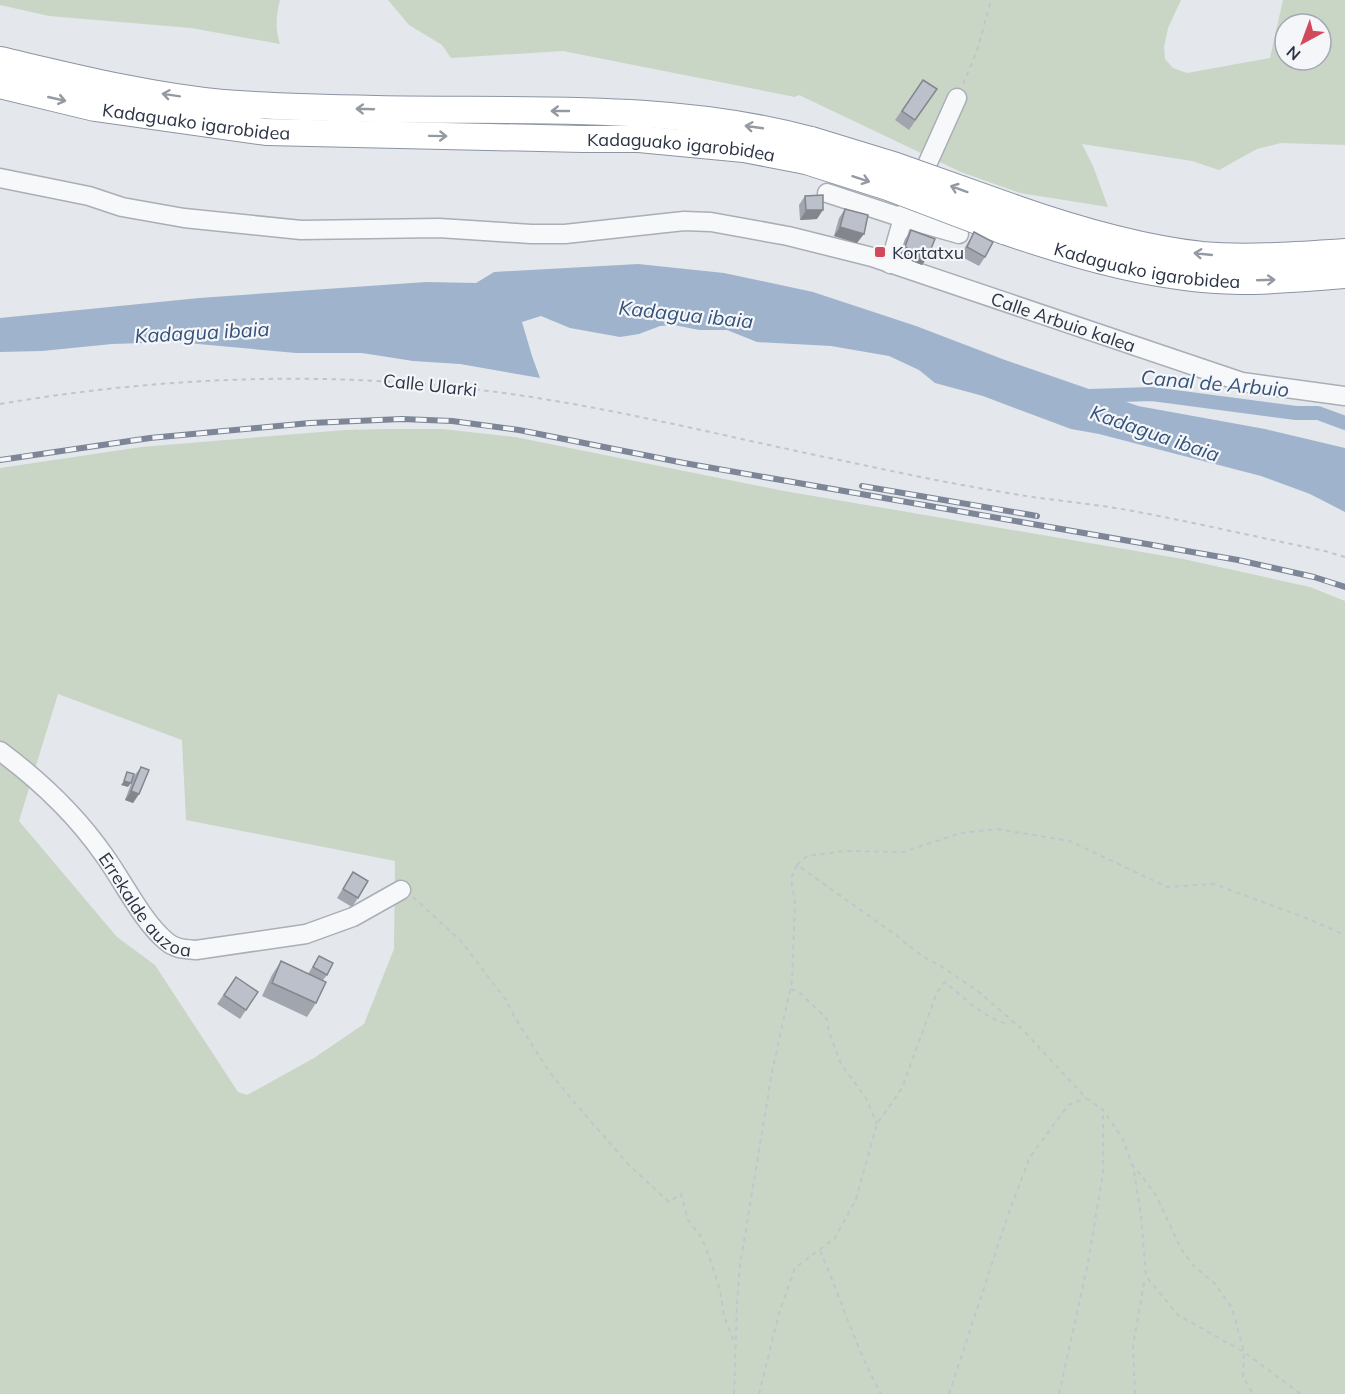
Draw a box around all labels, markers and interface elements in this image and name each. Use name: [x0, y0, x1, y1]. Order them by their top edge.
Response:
north arrow: [1273, 12, 1333, 72]
text: N: [1282, 42, 1304, 65]
one-way arrow: [161, 89, 181, 100]
one-way arrow: [47, 93, 66, 105]
street label: Kadaguako igarobidea: [101, 98, 290, 144]
one-way arrow: [355, 103, 375, 114]
one-way arrow: [550, 105, 570, 117]
one-way arrow: [745, 122, 764, 133]
street label: Kadaguako igarobidea: [587, 128, 777, 166]
one-way arrow: [428, 130, 448, 142]
one-way arrow: [851, 174, 870, 185]
one-way arrow: [950, 182, 969, 193]
street label: Kadaguako igarobidea: [1051, 237, 1241, 293]
place label: Kortatxu: [892, 241, 964, 264]
marker: Kortatxu: [873, 245, 887, 259]
one-way arrow: [1193, 248, 1213, 259]
one-way arrow: [1256, 274, 1276, 286]
street label: Calle Arbuio kalea: [988, 287, 1139, 357]
water label: Kadagua ibaia: [618, 295, 754, 333]
water label: Kadagua ibaia: [134, 316, 270, 348]
water label: Canal de Arbuio: [1140, 364, 1290, 402]
street label: Calle Ularki: [382, 369, 478, 401]
water label: Kadagua ibaia: [1087, 399, 1223, 467]
street label: Errekalde auzoa: [94, 848, 193, 961]

